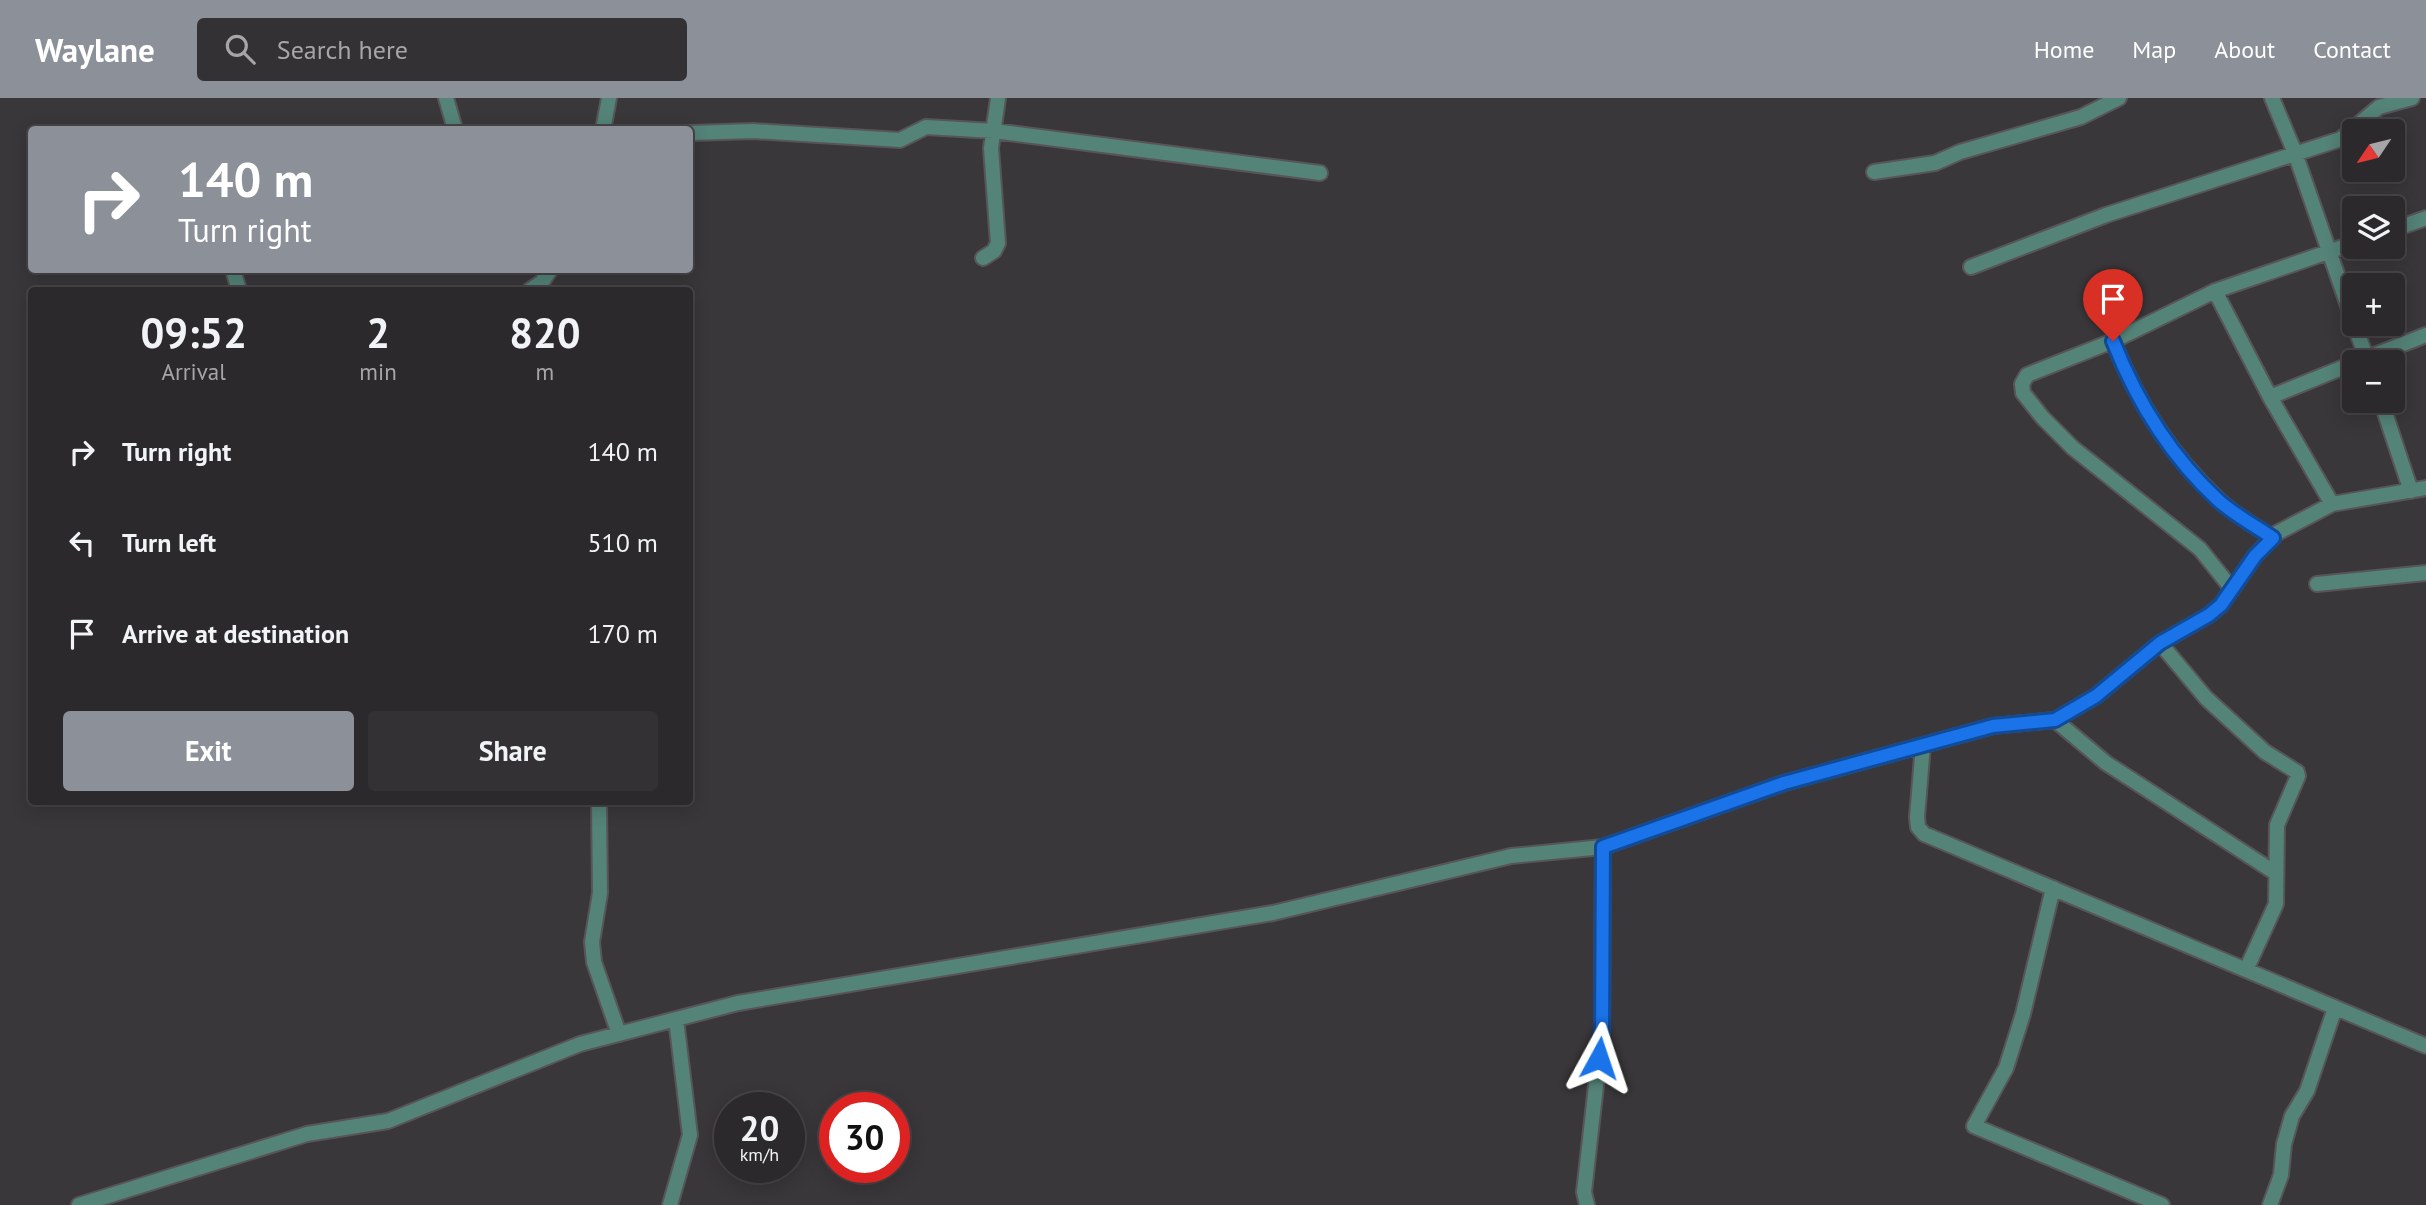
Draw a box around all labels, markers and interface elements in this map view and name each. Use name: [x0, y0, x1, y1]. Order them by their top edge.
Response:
search box: [197, 18, 687, 81]
text: Waylane: [35, 28, 155, 71]
icon: search: [221, 30, 259, 68]
text: Search here: [277, 33, 408, 66]
text: Home: [2034, 34, 2094, 65]
text: Map: [2132, 34, 2176, 65]
text: About: [2214, 34, 2275, 65]
text: Contact: [2313, 34, 2391, 65]
north arrow: [2342, 119, 2404, 182]
map controls: [2342, 119, 2405, 413]
text: 140 m: [178, 147, 313, 211]
icon: right: [63, 154, 154, 245]
button: layers: [2342, 196, 2405, 259]
text: Turn right: [178, 209, 312, 251]
pin: [2083, 269, 2143, 341]
button: +: [2342, 273, 2405, 336]
icon: arrive: [2094, 280, 2132, 318]
text: 09:52: [140, 305, 247, 360]
text: 2: [366, 305, 390, 360]
text: 820: [509, 305, 581, 360]
button: −: [2342, 350, 2405, 413]
text: Arrival: [161, 357, 226, 386]
text: min: [359, 357, 397, 386]
text: m: [536, 357, 554, 386]
icon: right: [63, 433, 101, 471]
text: Turn right: [122, 435, 231, 468]
text: 140 m: [587, 435, 658, 468]
icon: left: [63, 524, 101, 562]
text: Turn left: [122, 526, 216, 559]
text: 510 m: [587, 526, 658, 559]
icon: arrive: [63, 615, 101, 653]
text: Arrive at destination: [122, 617, 349, 650]
text: 170 m: [587, 617, 658, 650]
button: Exit: [63, 711, 354, 791]
button: Share: [368, 711, 658, 791]
position arrow: [1562, 1021, 1636, 1095]
speed limit sign: 30: [819, 1092, 910, 1183]
text: 20: [740, 1105, 779, 1151]
text: km/h: [740, 1143, 779, 1166]

